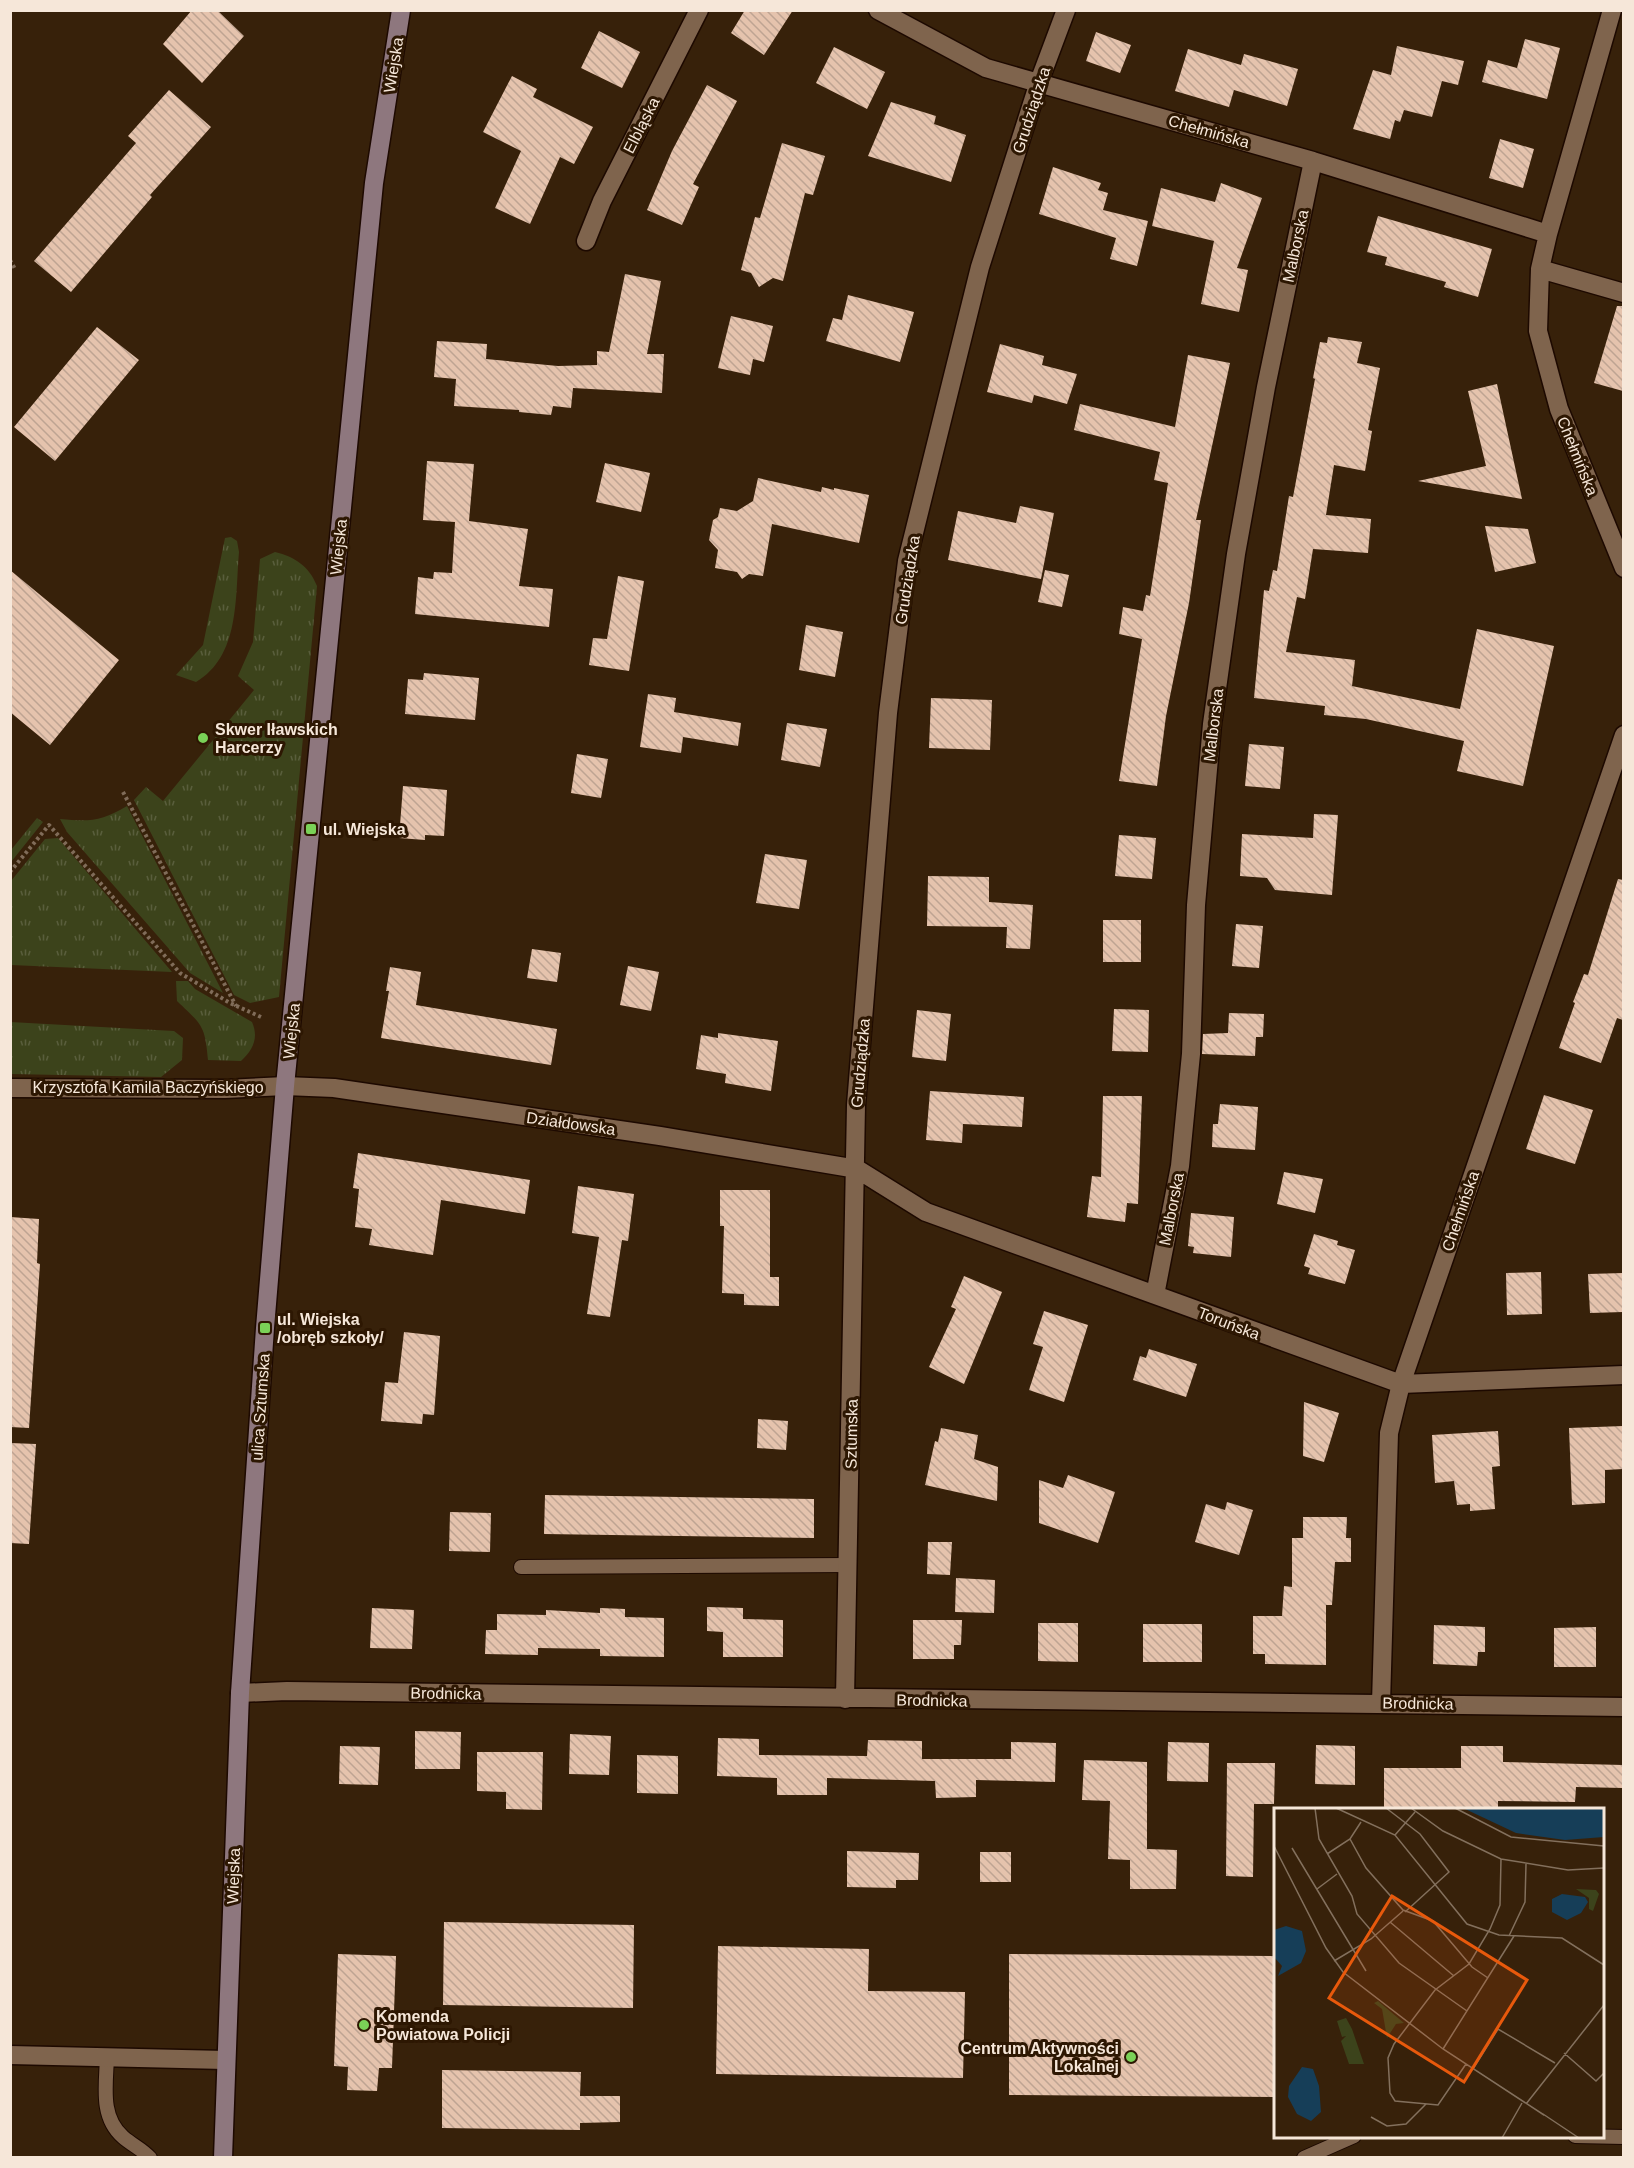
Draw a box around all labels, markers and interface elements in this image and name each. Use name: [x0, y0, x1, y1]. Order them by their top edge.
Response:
street label: Wiejska: [381, 36, 406, 94]
street label: Grudziądzka: [1010, 65, 1053, 155]
street label: Elbląska: [620, 94, 663, 156]
street label: Chełmińska: [1166, 112, 1251, 151]
street label: Malborska: [1280, 208, 1311, 284]
street label: Chełmińska: [1554, 414, 1601, 498]
street label: Wiejska: [327, 518, 350, 576]
street label: Grudziądzka: [892, 534, 923, 626]
street label: Malborska: [1201, 687, 1226, 763]
place label: Skwer Iławskich Harcerzy: [215, 721, 338, 756]
marker: Skwer Iławskich Harcerzy: [196, 731, 210, 745]
place label: ul. Wiejska: [323, 821, 406, 838]
marker: ul. Wiejska: [304, 822, 318, 836]
street label: Wiejska: [280, 1002, 303, 1060]
street label: Grudziądzka: [848, 1017, 873, 1109]
street label: Krzysztofa Kamila Baczyńskiego: [32, 1079, 264, 1096]
street label: Działdowska: [525, 1109, 617, 1138]
street label: Chełmińska: [1439, 1169, 1482, 1253]
street label: Malborska: [1156, 1171, 1187, 1247]
street label: Toruńska: [1195, 1304, 1262, 1343]
place label: ul. Wiejska /obręb szkoły/: [277, 1311, 384, 1346]
marker: ul. Wiejska /obręb szkoły/: [258, 1321, 272, 1335]
street label: ulica Sztumska: [248, 1353, 273, 1461]
street label: Sztumska: [842, 1399, 861, 1469]
street label: Brodnicka: [410, 1684, 482, 1703]
street label: Brodnicka: [896, 1691, 968, 1710]
street label: Brodnicka: [1382, 1694, 1454, 1713]
inset map: [1274, 1808, 1604, 2138]
street label: Wiejska: [224, 1848, 243, 1904]
place label: Komenda Powiatowa Policji: [376, 2008, 510, 2043]
marker: Komenda Powiatowa Policji: [357, 2018, 371, 2032]
place label: Centrum Aktywności Lokalnej: [960, 2040, 1119, 2075]
marker: Centrum Aktywności Lokalnej: [1124, 2050, 1138, 2064]

